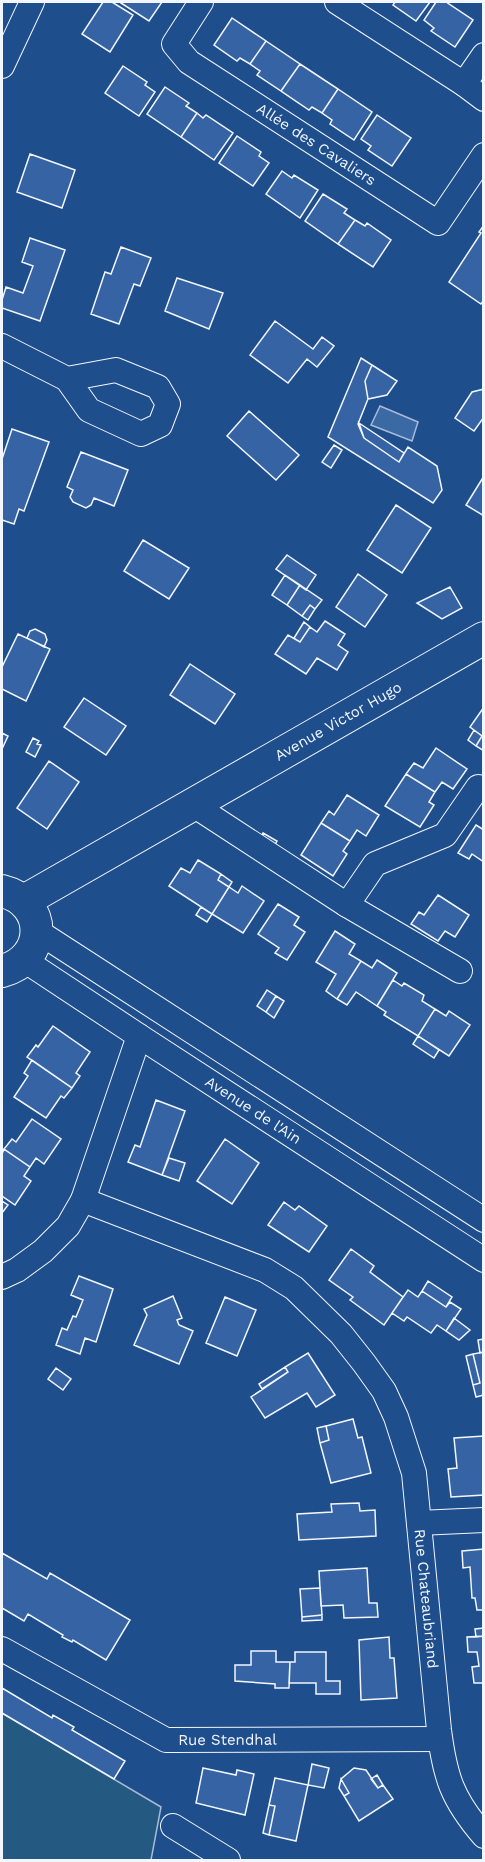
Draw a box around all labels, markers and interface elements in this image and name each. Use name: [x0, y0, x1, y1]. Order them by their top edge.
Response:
street label: Allée des Cavaliers: [253, 99, 379, 189]
street label: Avenue Victor Hugo: [272, 678, 405, 765]
street label: Avenue de l'Ain: [202, 1072, 305, 1148]
street label: Rue Chateaubriand: [410, 1528, 442, 1669]
street label: Rue Stendhal: [178, 1731, 277, 1749]

